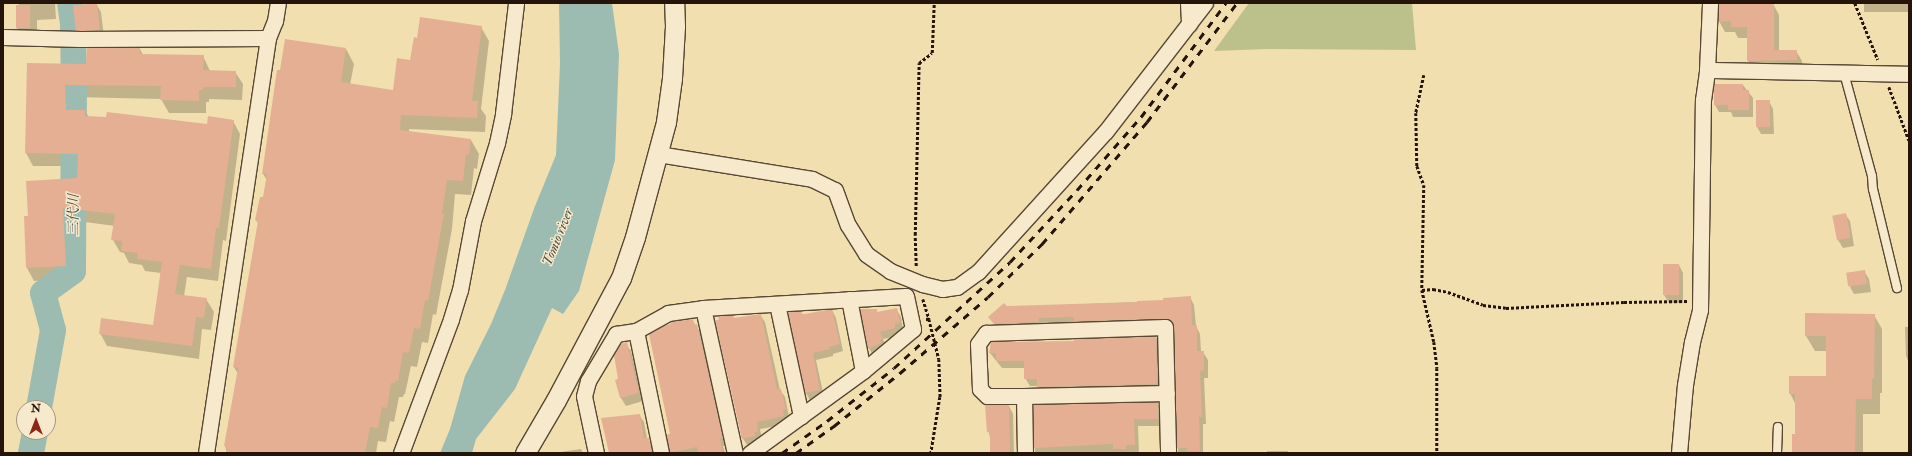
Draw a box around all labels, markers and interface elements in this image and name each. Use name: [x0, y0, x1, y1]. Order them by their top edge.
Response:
water label: 三代川: [66, 194, 82, 236]
water label: Tomio river: [539, 206, 577, 268]
north arrow: [16, 400, 56, 440]
text: N: [31, 402, 41, 415]

